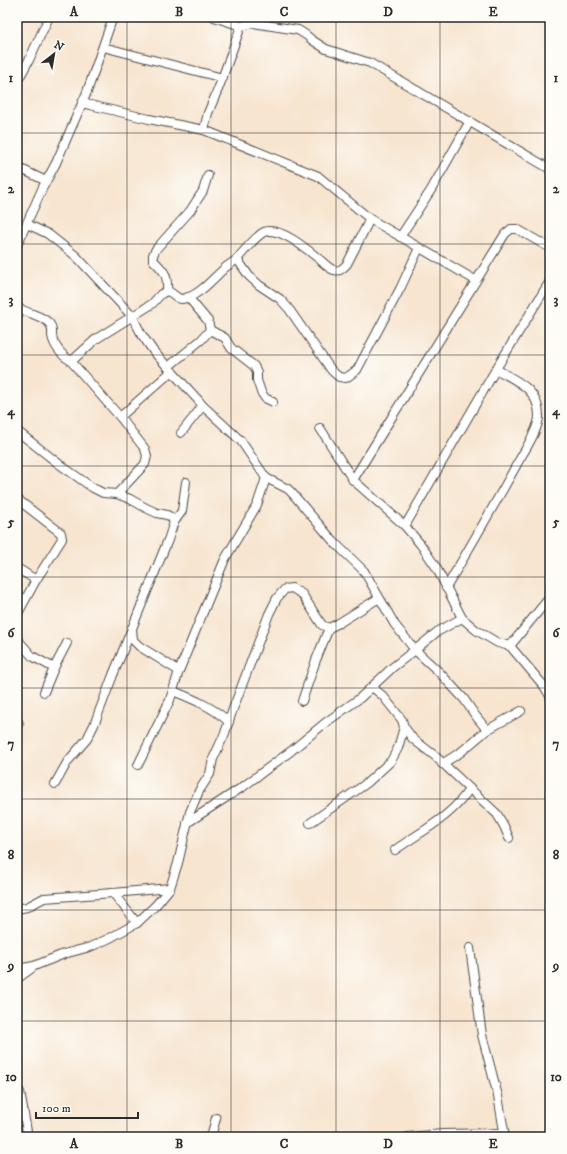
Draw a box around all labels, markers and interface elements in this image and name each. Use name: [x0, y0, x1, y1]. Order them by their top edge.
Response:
text: A: [69, 4, 79, 20]
text: B: [175, 4, 183, 20]
text: C: [280, 4, 289, 20]
text: D: [383, 4, 393, 20]
text: E: [488, 4, 498, 20]
north arrow: [34, 34, 74, 74]
text: N: [51, 38, 66, 55]
text: 1: [9, 70, 14, 86]
text: 1: [554, 70, 559, 86]
text: 2: [8, 181, 15, 197]
text: 2: [553, 181, 560, 197]
text: 3: [9, 292, 14, 308]
text: 3: [554, 292, 559, 308]
text: 4: [6, 403, 15, 420]
text: 4: [551, 403, 560, 420]
text: 5: [7, 514, 15, 530]
text: 5: [552, 514, 560, 530]
text: 6: [8, 625, 16, 641]
text: 6: [553, 625, 561, 641]
text: 7: [8, 736, 15, 752]
text: 7: [553, 736, 560, 752]
text: 8: [8, 847, 15, 863]
text: 8: [553, 847, 560, 863]
text: 9: [7, 958, 14, 974]
text: 9: [552, 958, 559, 974]
text: 10: [5, 1069, 17, 1085]
text: 10: [550, 1069, 562, 1085]
scale bar: [36, 1094, 138, 1120]
text: 100 m: [42, 1101, 71, 1116]
text: A: [69, 1136, 79, 1152]
text: B: [175, 1136, 183, 1152]
text: C: [280, 1136, 289, 1152]
text: D: [383, 1136, 393, 1152]
text: E: [488, 1136, 498, 1152]

